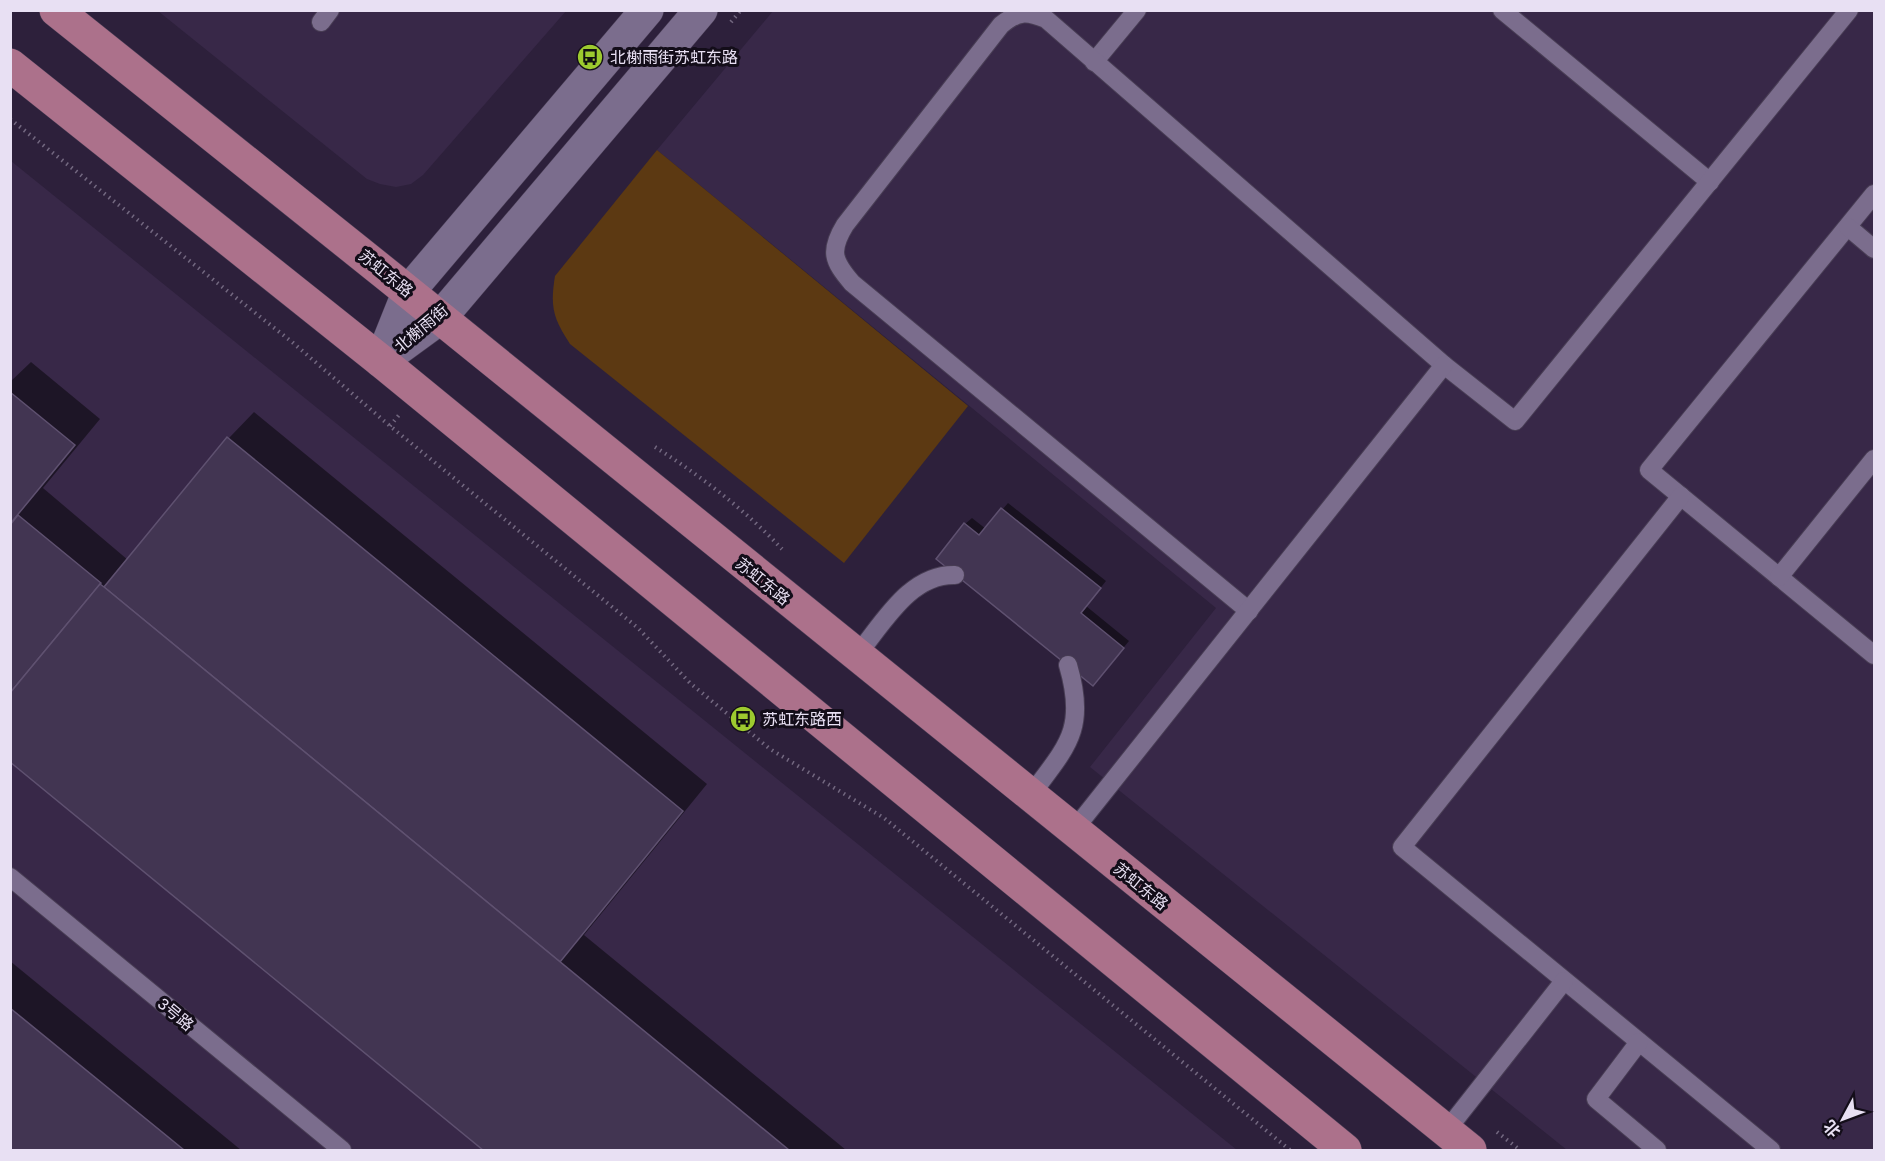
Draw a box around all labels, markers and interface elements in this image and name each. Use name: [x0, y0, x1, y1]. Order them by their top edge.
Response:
bus stop icon: 北榭雨街苏虹东路: [575, 42, 605, 72]
place label: 北榭雨街苏虹东路: [610, 49, 738, 66]
street label: 苏虹东路: [355, 247, 416, 300]
street label: 北榭雨街: [391, 301, 451, 355]
street label: 苏虹东路: [732, 555, 793, 608]
bus stop icon: 苏虹东路西: [728, 704, 758, 734]
place label: 苏虹东路西: [762, 711, 842, 728]
street label: 苏虹东路: [1110, 860, 1171, 913]
street label: 3号路: [155, 995, 197, 1034]
north arrow: [1813, 1089, 1873, 1149]
text: 北: [1820, 1117, 1844, 1140]

